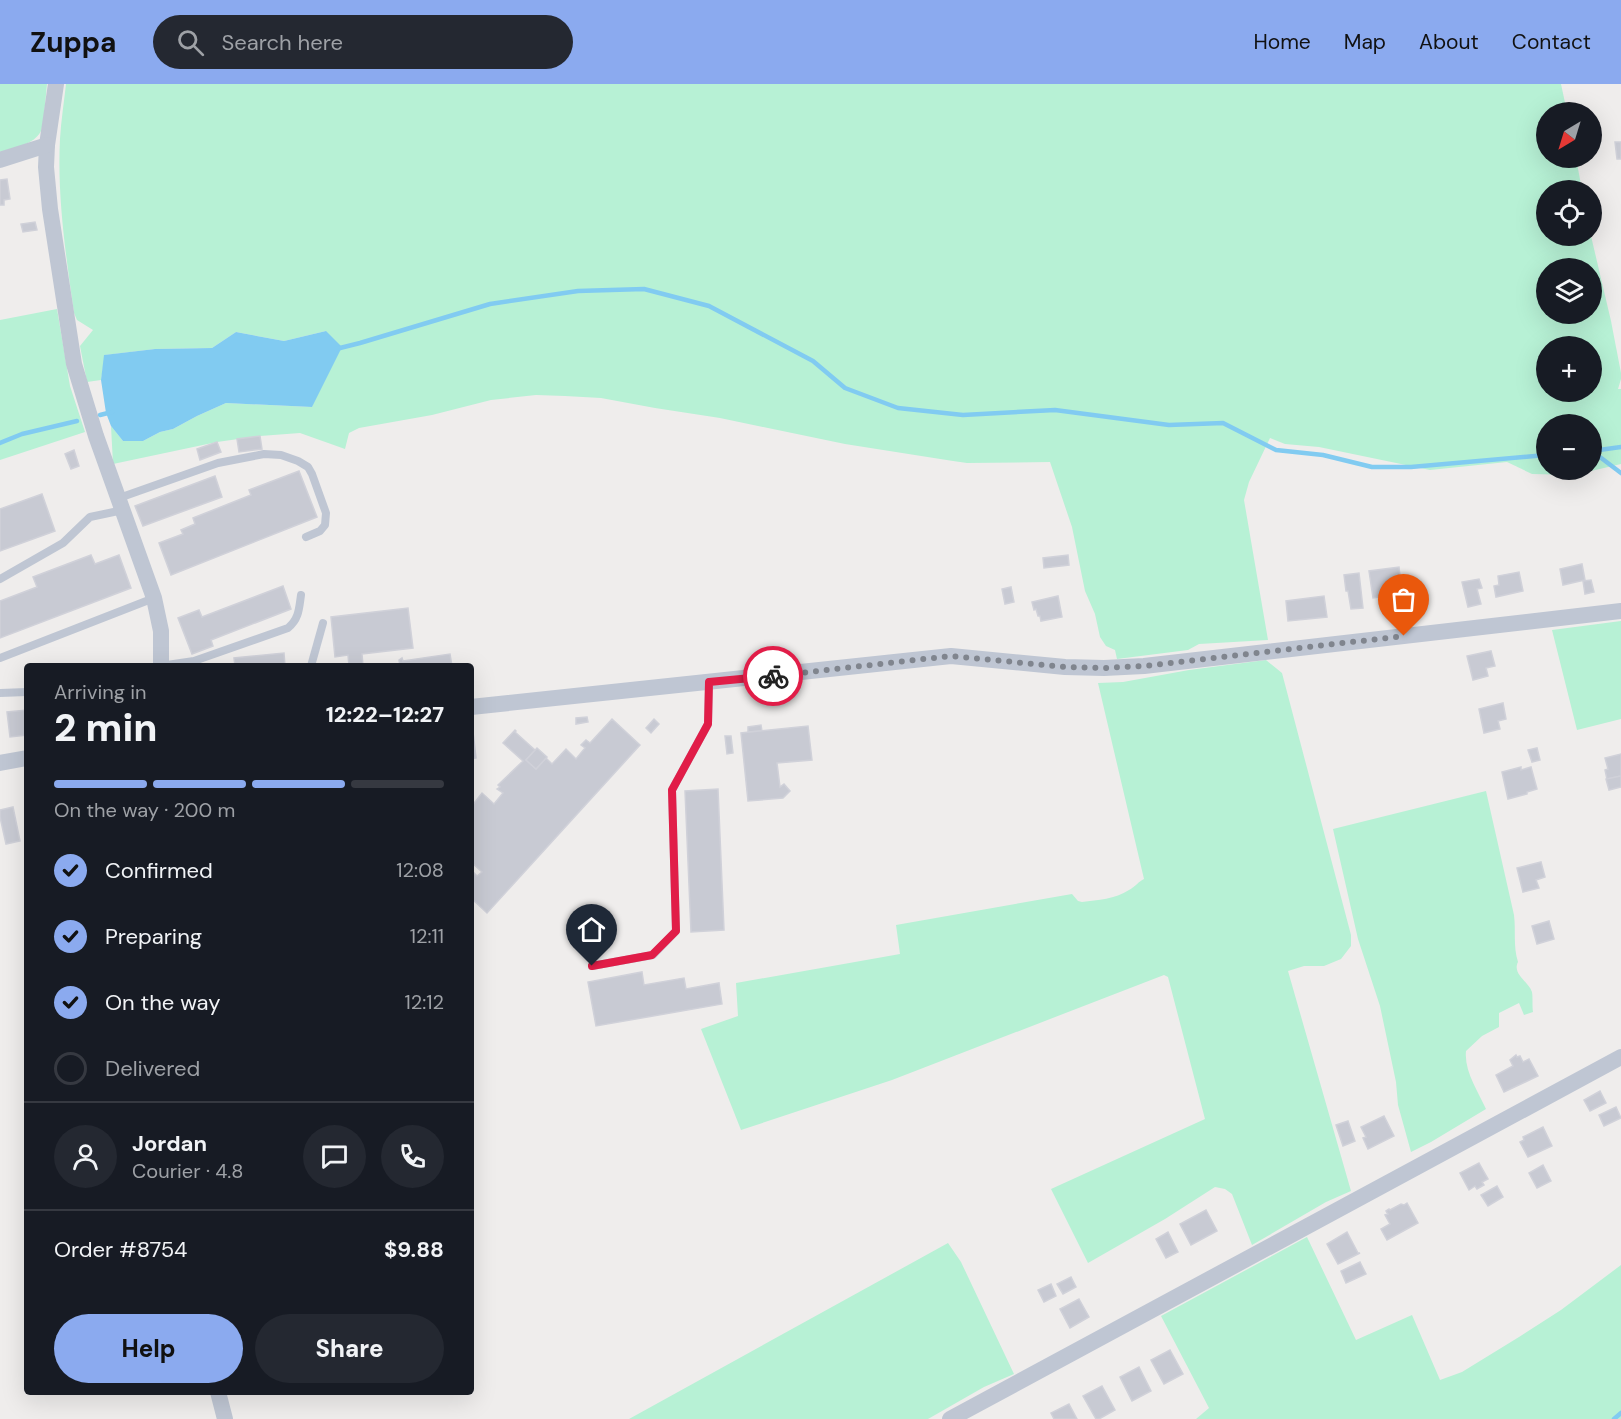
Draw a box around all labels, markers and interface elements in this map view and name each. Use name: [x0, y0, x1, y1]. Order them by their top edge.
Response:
search box: [153, 15, 573, 69]
text: Zuppa: [30, 24, 117, 61]
icon: search: [174, 26, 207, 59]
text: Search here: [222, 28, 343, 57]
text: Home: [1253, 28, 1311, 56]
text: Map: [1344, 28, 1386, 56]
text: About: [1419, 28, 1479, 56]
text: Contact: [1512, 28, 1591, 56]
north arrow: [1536, 102, 1602, 168]
map controls: [1536, 102, 1602, 480]
button: locate: [1536, 180, 1602, 246]
button: layers: [1536, 258, 1602, 324]
button: +: [1536, 336, 1602, 402]
button: −: [1536, 414, 1602, 480]
pin: [1378, 574, 1429, 636]
icon: bag: [1387, 583, 1420, 616]
courier: [743, 646, 803, 706]
icon: bike: [757, 660, 790, 693]
text: Arriving in: [54, 679, 146, 705]
text: 12:22–12:27: [326, 700, 444, 729]
text: 2 min: [54, 702, 158, 753]
text: On the way · 200 m: [54, 797, 235, 823]
icon: check: [54, 854, 87, 887]
text: Confirmed: [105, 856, 213, 885]
text: 12:08: [396, 857, 444, 883]
pin: [566, 904, 617, 966]
icon: home: [575, 913, 608, 946]
icon: check: [54, 920, 87, 953]
text: Preparing: [105, 922, 202, 951]
text: 12:11: [410, 923, 444, 949]
icon: check: [54, 986, 87, 1019]
text: On the way: [105, 988, 220, 1017]
text: 12:12: [404, 989, 444, 1015]
text: Delivered: [105, 1054, 200, 1083]
button: person: [54, 1125, 117, 1188]
button: chat: [303, 1125, 366, 1188]
button: phone: [381, 1125, 444, 1188]
text: Jordan: [132, 1129, 207, 1158]
text: Courier · 4.8: [132, 1158, 243, 1184]
text: Order #8754: [54, 1235, 187, 1264]
text: $9.88: [384, 1235, 444, 1264]
button: Help: [54, 1314, 243, 1383]
button: Share: [255, 1314, 444, 1383]

